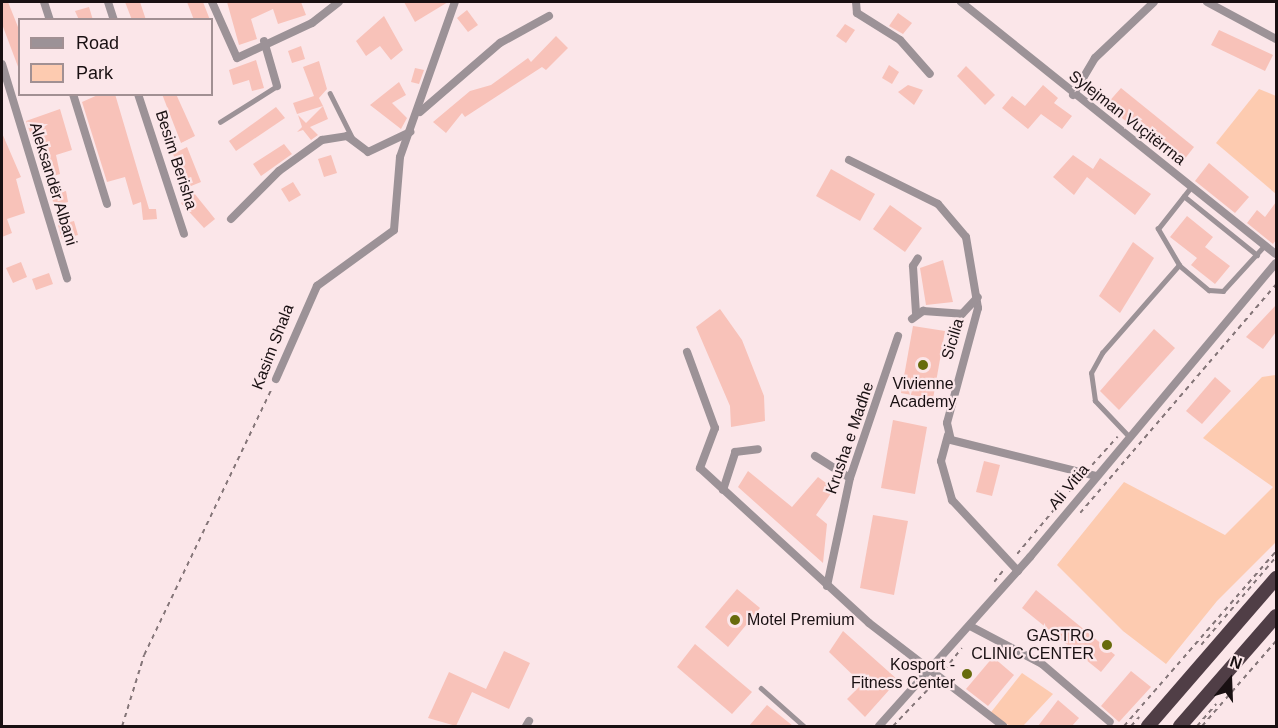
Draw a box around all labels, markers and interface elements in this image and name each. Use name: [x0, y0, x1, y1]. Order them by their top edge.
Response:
legend: [18, 18, 213, 96]
text: Road: [76, 33, 119, 53]
text: Park: [76, 63, 113, 83]
street label: Sylejman Vuçitërrna: [1065, 67, 1189, 169]
street label: Besim Berisha: [151, 108, 201, 212]
street label: Aleksandër Albani: [25, 120, 81, 248]
street label: Kasim Shala: [248, 302, 298, 392]
street label: Sicilia: [938, 316, 968, 362]
marker: Vivienne Academy: [916, 358, 930, 372]
place label: Vivienne Academy: [890, 374, 956, 412]
street label: Krusha e Madhe: [822, 379, 878, 497]
street label: Ali Vitia: [1045, 461, 1093, 513]
place label: Motel Premium: [747, 610, 855, 630]
marker: Motel Premium: [728, 613, 742, 627]
place label: GASTRO CLINIC CENTER: [971, 626, 1094, 664]
marker: GASTRO CLINIC CENTER: [1098, 636, 1116, 654]
north arrow: [1200, 650, 1260, 710]
text: N: [1228, 653, 1244, 672]
place label: Kosport - Fitness Center: [851, 655, 955, 693]
marker: Kosport - Fitness Center: [960, 667, 974, 681]

